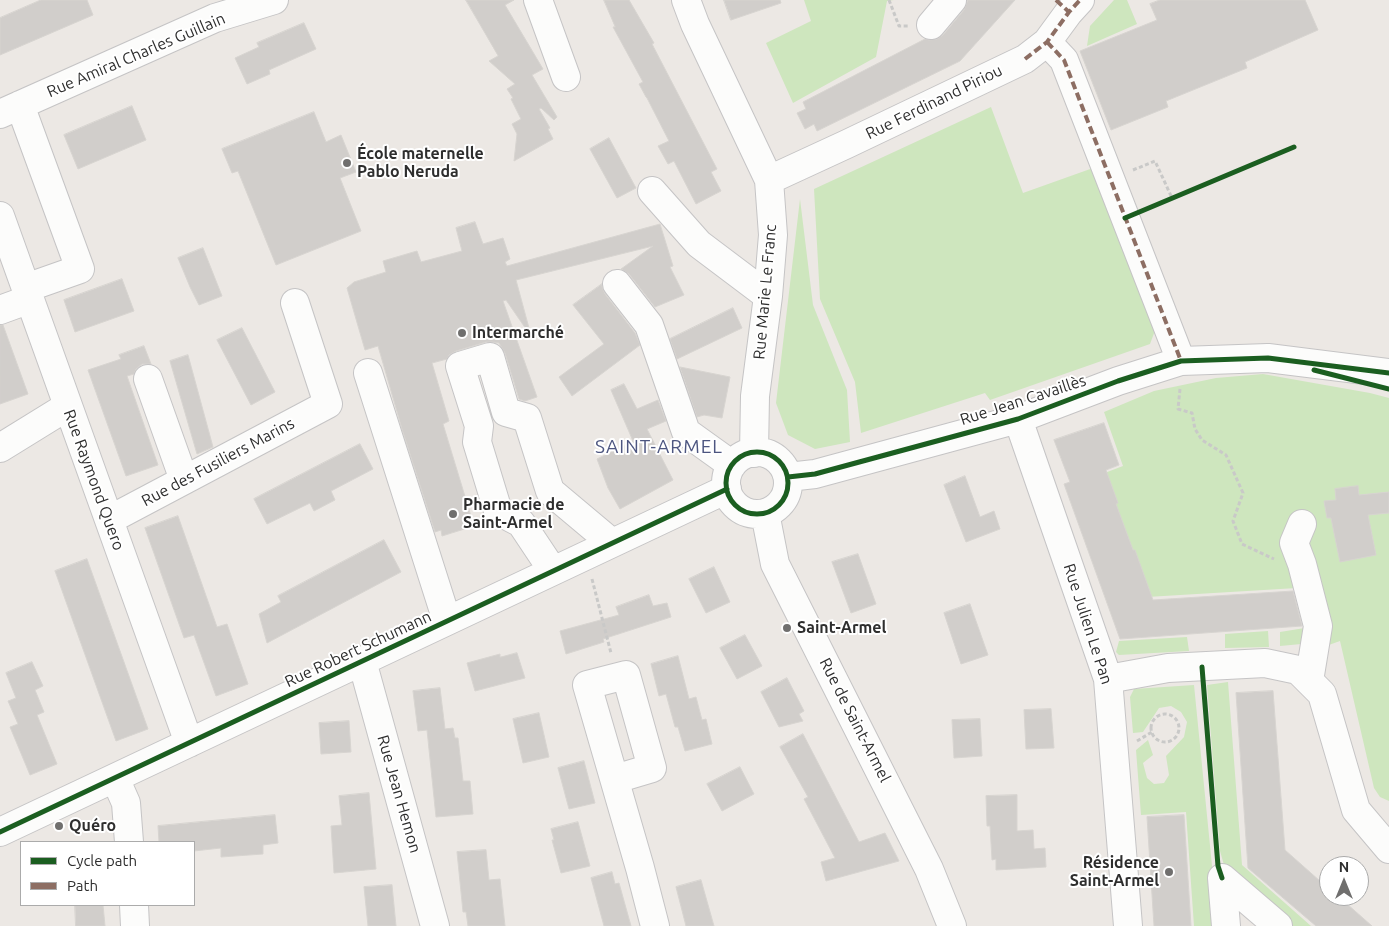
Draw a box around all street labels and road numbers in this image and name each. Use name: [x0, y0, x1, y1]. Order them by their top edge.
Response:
street label: Rue Amiral Charles Guillain: [44, 9, 228, 101]
street label: Rue Ferdinand Piriou: [863, 61, 1005, 143]
street label: Rue Marie Le Franc: [750, 224, 780, 360]
street label: Rue Jean Cavaillès: [958, 371, 1088, 429]
street label: Rue Raymond Quero: [60, 407, 128, 553]
street label: Rue des Fusiliers Marins: [138, 414, 298, 510]
street label: Rue Julien Le Pan: [1059, 561, 1117, 687]
street label: Rue Robert Schumann: [282, 607, 434, 691]
street label: Rue de Saint-Armel: [815, 655, 895, 785]
street label: Rue Jean Hemon: [373, 733, 425, 855]

